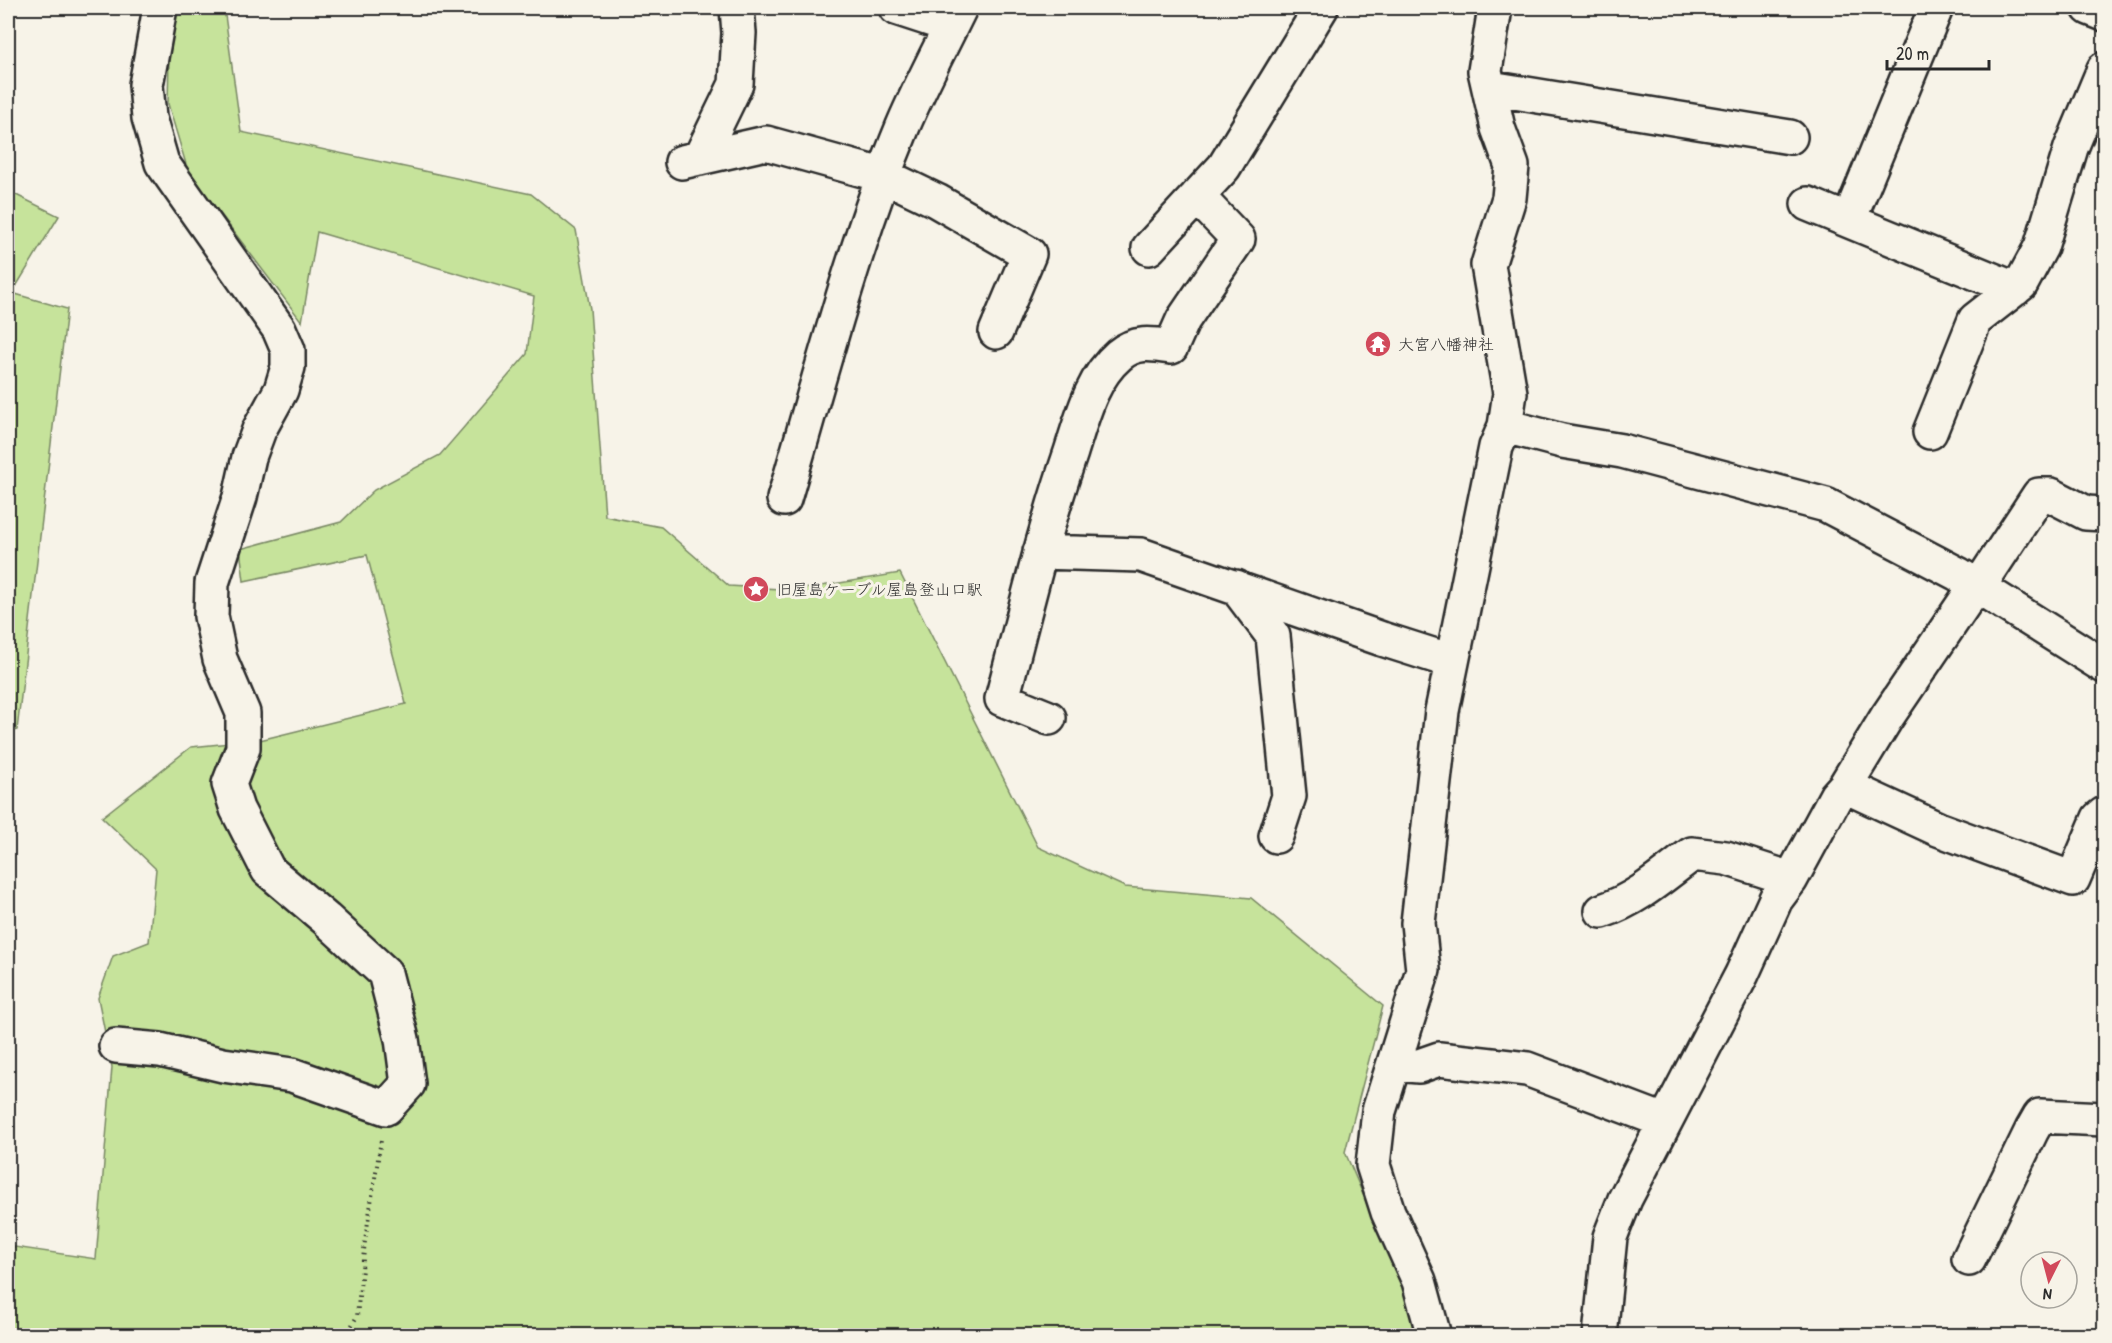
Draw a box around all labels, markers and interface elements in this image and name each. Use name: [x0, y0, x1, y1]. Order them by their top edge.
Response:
scale bar: [1887, 33, 1989, 71]
text: 20 m: [1896, 41, 1929, 66]
temple icon: 大宮八幡神社: [1363, 329, 1393, 359]
place label: 大宮八幡神社: [1398, 333, 1494, 355]
place icon: 旧屋島ケーブル屋島登山口駅: [741, 574, 771, 604]
place label: 旧屋島ケーブル屋島登山口駅: [776, 578, 983, 600]
north arrow: [2019, 1250, 2079, 1310]
text: N: [2042, 1283, 2053, 1306]

